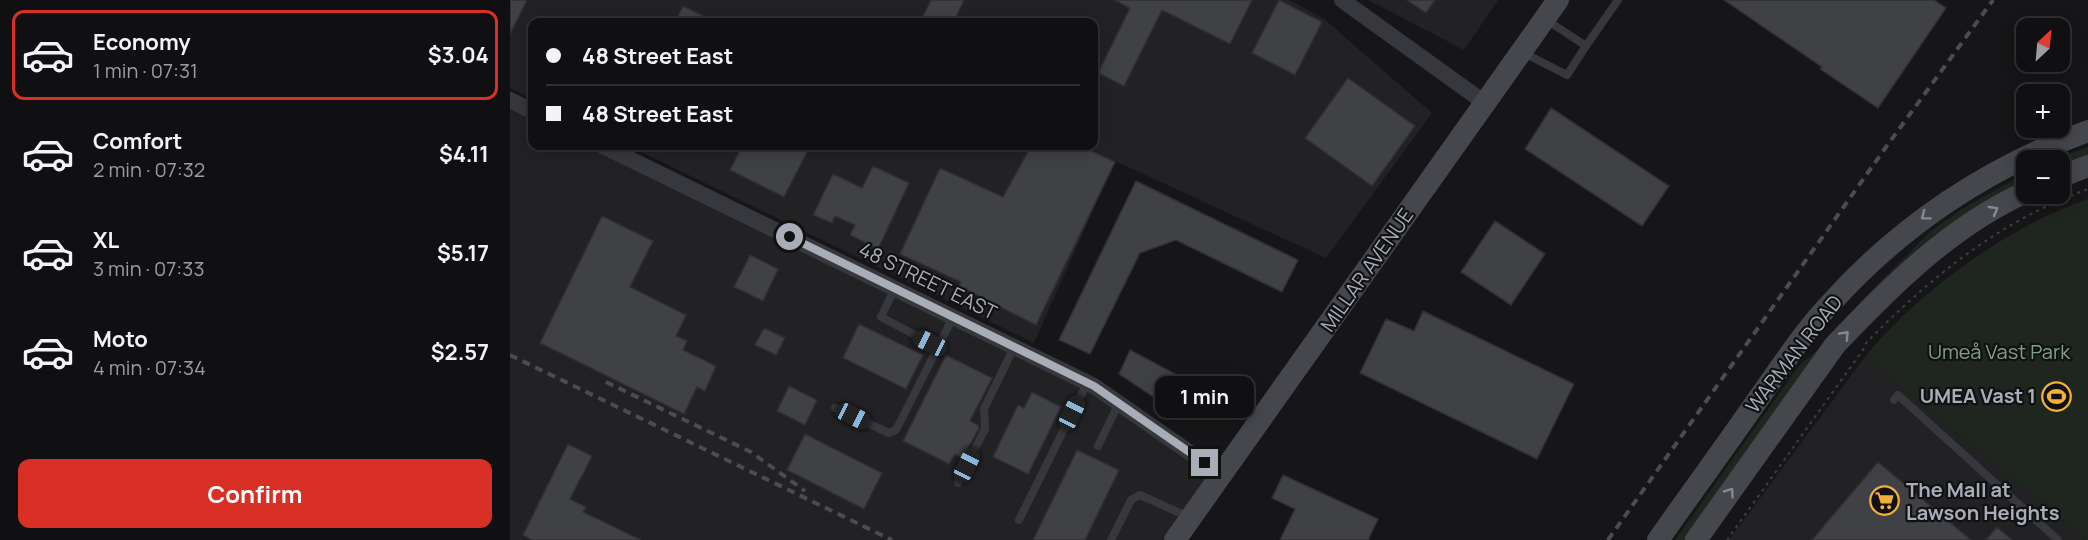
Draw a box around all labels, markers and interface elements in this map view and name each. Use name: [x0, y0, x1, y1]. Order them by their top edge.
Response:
north arrow: [2016, 18, 2070, 72]
map controls: [2016, 18, 2070, 204]
text: Economy: [93, 27, 191, 57]
icon: car: [21, 28, 75, 82]
text: $3.04: [428, 40, 489, 70]
text: 48 Street East: [582, 41, 733, 71]
text: 1 min · 07:31: [93, 57, 198, 84]
button: +: [2016, 84, 2070, 138]
text: 48 Street East: [582, 99, 733, 129]
text: Comfort: [93, 126, 182, 156]
icon: car: [21, 127, 75, 181]
text: $4.11: [439, 139, 489, 169]
button: −: [2016, 150, 2070, 204]
text: 2 min · 07:32: [93, 156, 205, 183]
street label: MILLAR AVENUE: [1314, 203, 1419, 337]
one-way arrow: [1988, 206, 1998, 217]
one-way arrow: [1921, 209, 1932, 220]
route start: [776, 223, 803, 250]
text: XL: [93, 225, 119, 255]
icon: car: [21, 226, 75, 280]
street label: 48 STREET EAST: [855, 235, 1002, 326]
text: $5.17: [437, 238, 489, 268]
text: 3 min · 07:33: [93, 255, 204, 282]
street label: WARMAN ROAD: [1739, 289, 1848, 418]
text: Moto: [93, 324, 148, 354]
icon: car: [21, 325, 75, 379]
car: [910, 327, 950, 359]
one-way arrow: [1838, 331, 1849, 342]
text: $2.57: [431, 337, 489, 367]
park label: Umeå Vast Park: [1928, 338, 2071, 365]
text: 4 min · 07:34: [93, 354, 206, 381]
callout: 1 min: [1156, 376, 1254, 418]
sports icon: UMEA Vast 1: [2041, 380, 2073, 412]
place label: UMEA Vast 1: [1920, 382, 2036, 409]
text: 1 min: [1180, 383, 1229, 410]
car: [1056, 393, 1088, 433]
car: [833, 400, 873, 432]
car: [951, 445, 983, 485]
route end: [1191, 449, 1218, 476]
button: Confirm: [18, 459, 492, 528]
place label: The Mall at Lawson Heights: [1906, 476, 2060, 526]
supermarket icon: The Mall at Lawson Heights: [1869, 485, 1901, 517]
one-way arrow: [1723, 488, 1734, 499]

